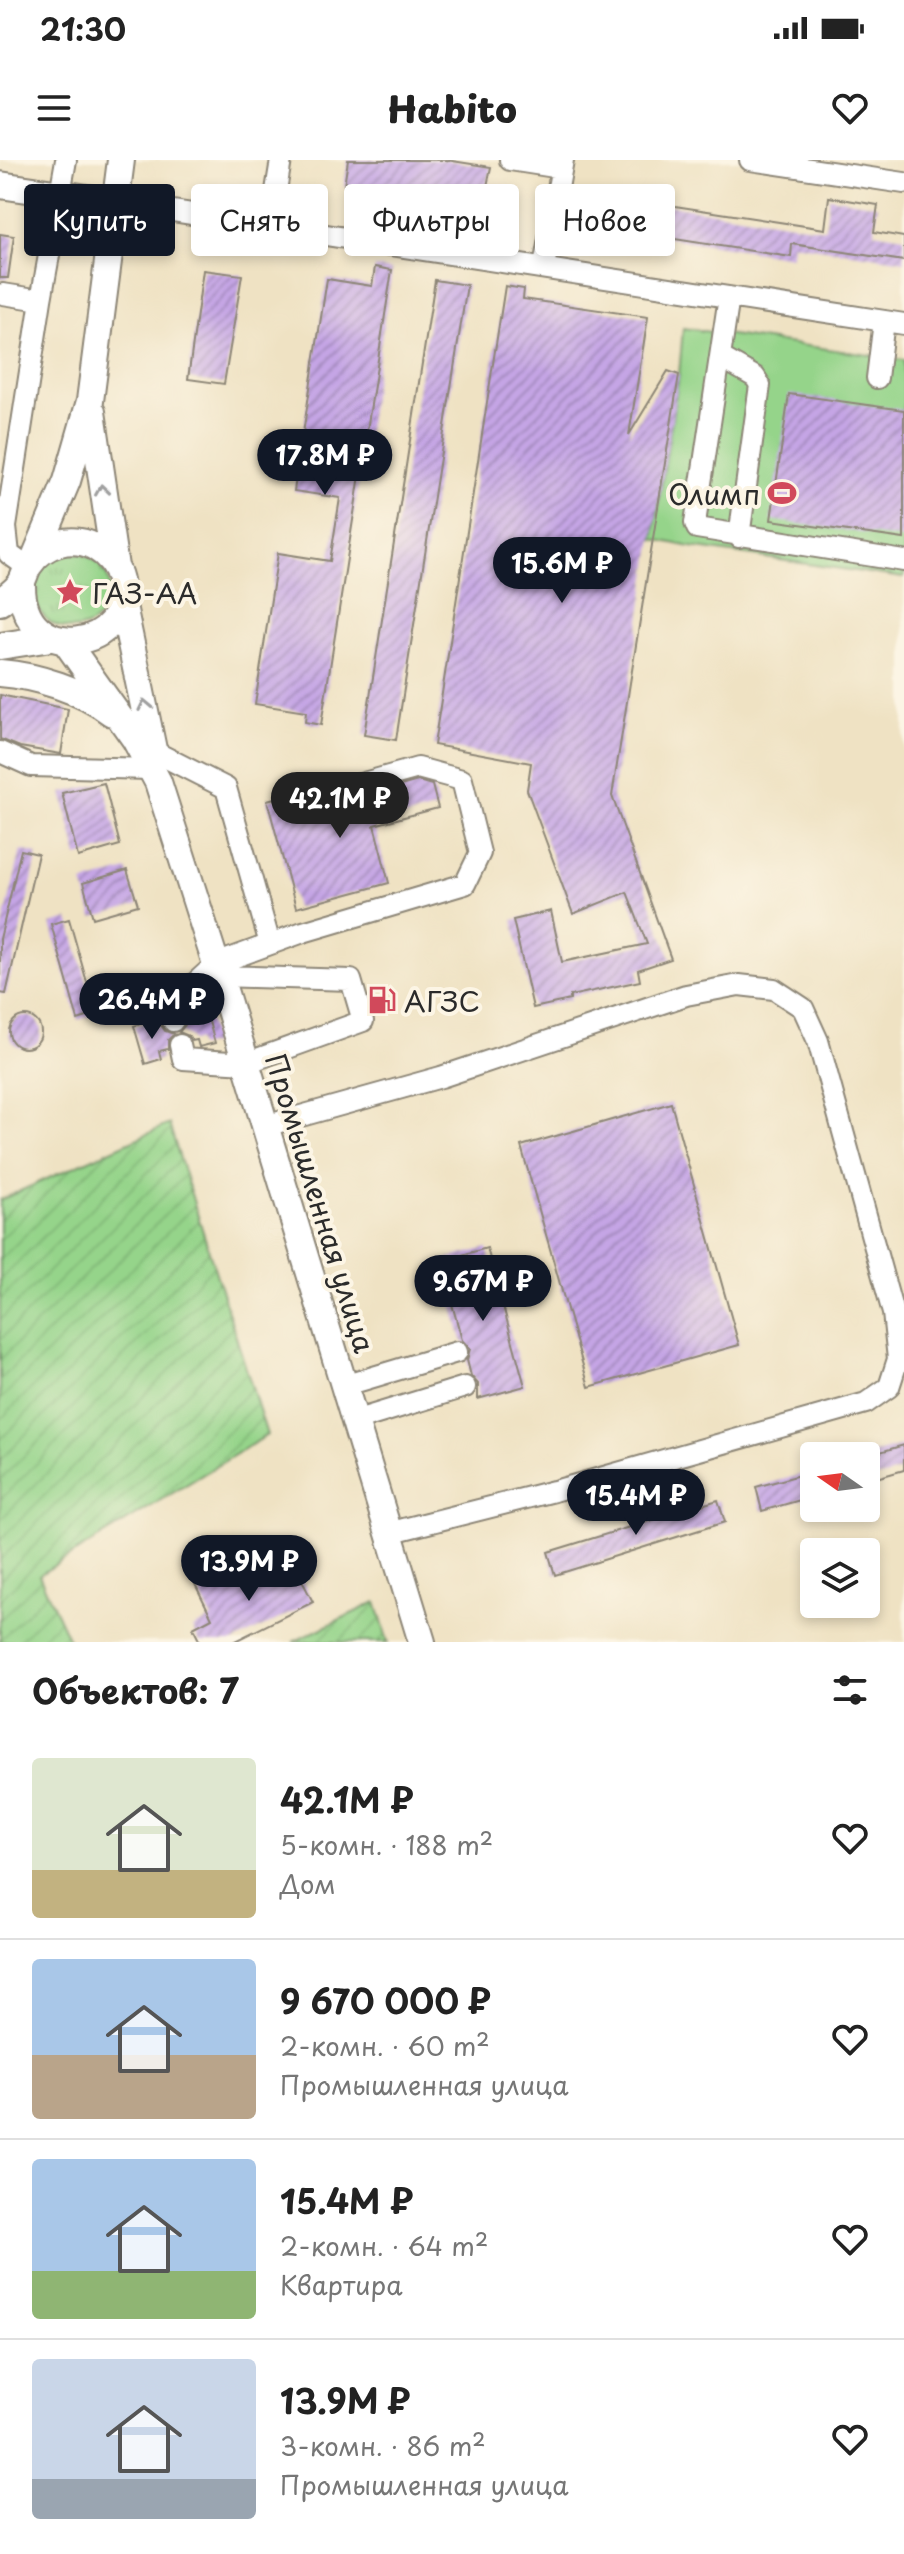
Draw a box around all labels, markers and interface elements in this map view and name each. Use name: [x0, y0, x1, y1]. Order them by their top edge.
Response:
text: 21:30: [40, 6, 126, 51]
text: Habito: [387, 81, 517, 135]
icon: menu: [32, 86, 76, 130]
icon: heart: [828, 86, 872, 130]
chip: Купить: [24, 184, 175, 256]
chip: Снять: [191, 184, 328, 256]
chip: Фильтры: [344, 184, 519, 256]
chip: Новое: [535, 184, 675, 256]
pin: 17.8M ₽: [251, 429, 399, 497]
text: 17.8M ₽: [275, 435, 375, 474]
place label: Олимп: [668, 472, 760, 515]
sports icon: Олимп: [767, 478, 797, 508]
one-way arrow: [94, 483, 111, 496]
pin: 15.6M ₽: [488, 537, 636, 605]
text: 15.6M ₽: [511, 543, 613, 582]
place label: ГАЗ-АА: [92, 571, 197, 614]
place icon: ГАЗ-АА: [55, 577, 85, 607]
one-way arrow: [137, 699, 154, 713]
pin: 42.1M ₽: [266, 772, 414, 840]
text: 42.1M ₽: [289, 778, 391, 817]
pin: 26.4M ₽: [78, 973, 226, 1041]
text: 26.4M ₽: [97, 979, 207, 1018]
place label: АГЗС: [404, 979, 480, 1022]
fuel station icon: АГЗС: [367, 985, 397, 1015]
street label: Промышленная улица: [255, 1048, 387, 1358]
pin: 9.67M ₽: [409, 1255, 557, 1323]
text: 9.67M ₽: [432, 1261, 534, 1300]
north arrow: [800, 1442, 880, 1522]
map controls: [800, 1442, 880, 1618]
pin: 15.4M ₽: [562, 1469, 710, 1537]
text: 15.4M ₽: [585, 1475, 687, 1514]
pin: 13.9M ₽: [175, 1535, 323, 1603]
button: layers: [800, 1538, 880, 1618]
text: 13.9M ₽: [199, 1541, 299, 1580]
text: Объектов: 7: [32, 1664, 239, 1716]
icon: filters: [828, 1668, 872, 1712]
text: 42.1M ₽: [280, 1773, 414, 1825]
icon: home: [96, 1790, 192, 1886]
icon: heart: [828, 1816, 872, 1860]
text: 5-комн. · 188 m²: [280, 1825, 493, 1864]
text: Дом: [280, 1864, 336, 1903]
text: 9 670 000 ₽: [280, 1974, 491, 2026]
icon: home: [96, 1991, 192, 2087]
icon: heart: [828, 2017, 872, 2061]
text: 2-комн. · 60 m²: [280, 2026, 490, 2065]
text: Промышленная улица: [280, 2065, 569, 2104]
text: 15.4M ₽: [280, 2174, 414, 2226]
icon: home: [96, 2191, 192, 2287]
icon: heart: [828, 2217, 872, 2261]
text: 2-комн. · 64 m²: [280, 2226, 488, 2265]
text: Квартира: [280, 2265, 403, 2304]
text: 13.9M ₽: [280, 2374, 410, 2426]
icon: home: [96, 2391, 192, 2487]
icon: heart: [828, 2417, 872, 2461]
text: 3-комн. · 86 m²: [280, 2426, 486, 2465]
text: Промышленная улица: [280, 2465, 569, 2504]

